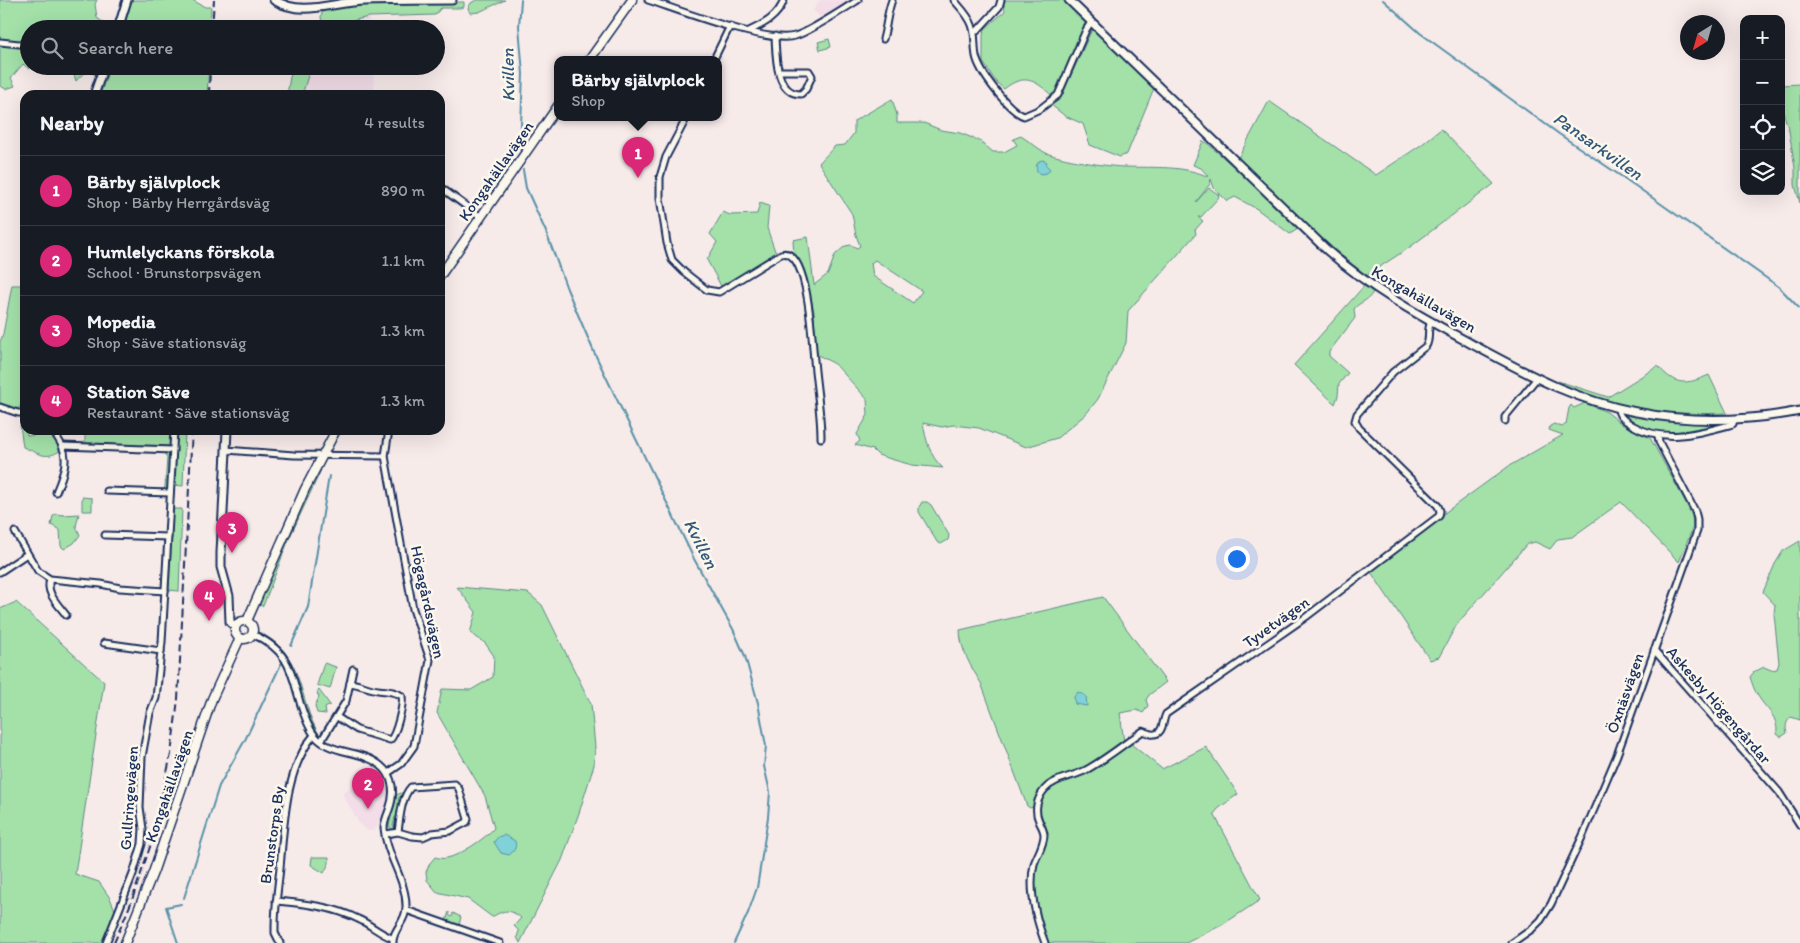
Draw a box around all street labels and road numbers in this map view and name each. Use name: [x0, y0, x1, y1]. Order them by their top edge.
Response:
street label: Kongahällavägen: [454, 117, 538, 225]
street label: Kongahällavägen: [1368, 261, 1480, 337]
street label: Högagårdsvägen: [407, 544, 449, 661]
street label: Tyvetvägen: [1239, 592, 1313, 652]
street label: Askesby Högengårdar: [1663, 642, 1775, 768]
street label: Öxnäsvägen: [1602, 650, 1648, 736]
street label: Kongahällavägen: [141, 727, 197, 845]
street label: Gullringevägen: [116, 745, 142, 851]
street label: Brunstorps By: [256, 784, 288, 885]

